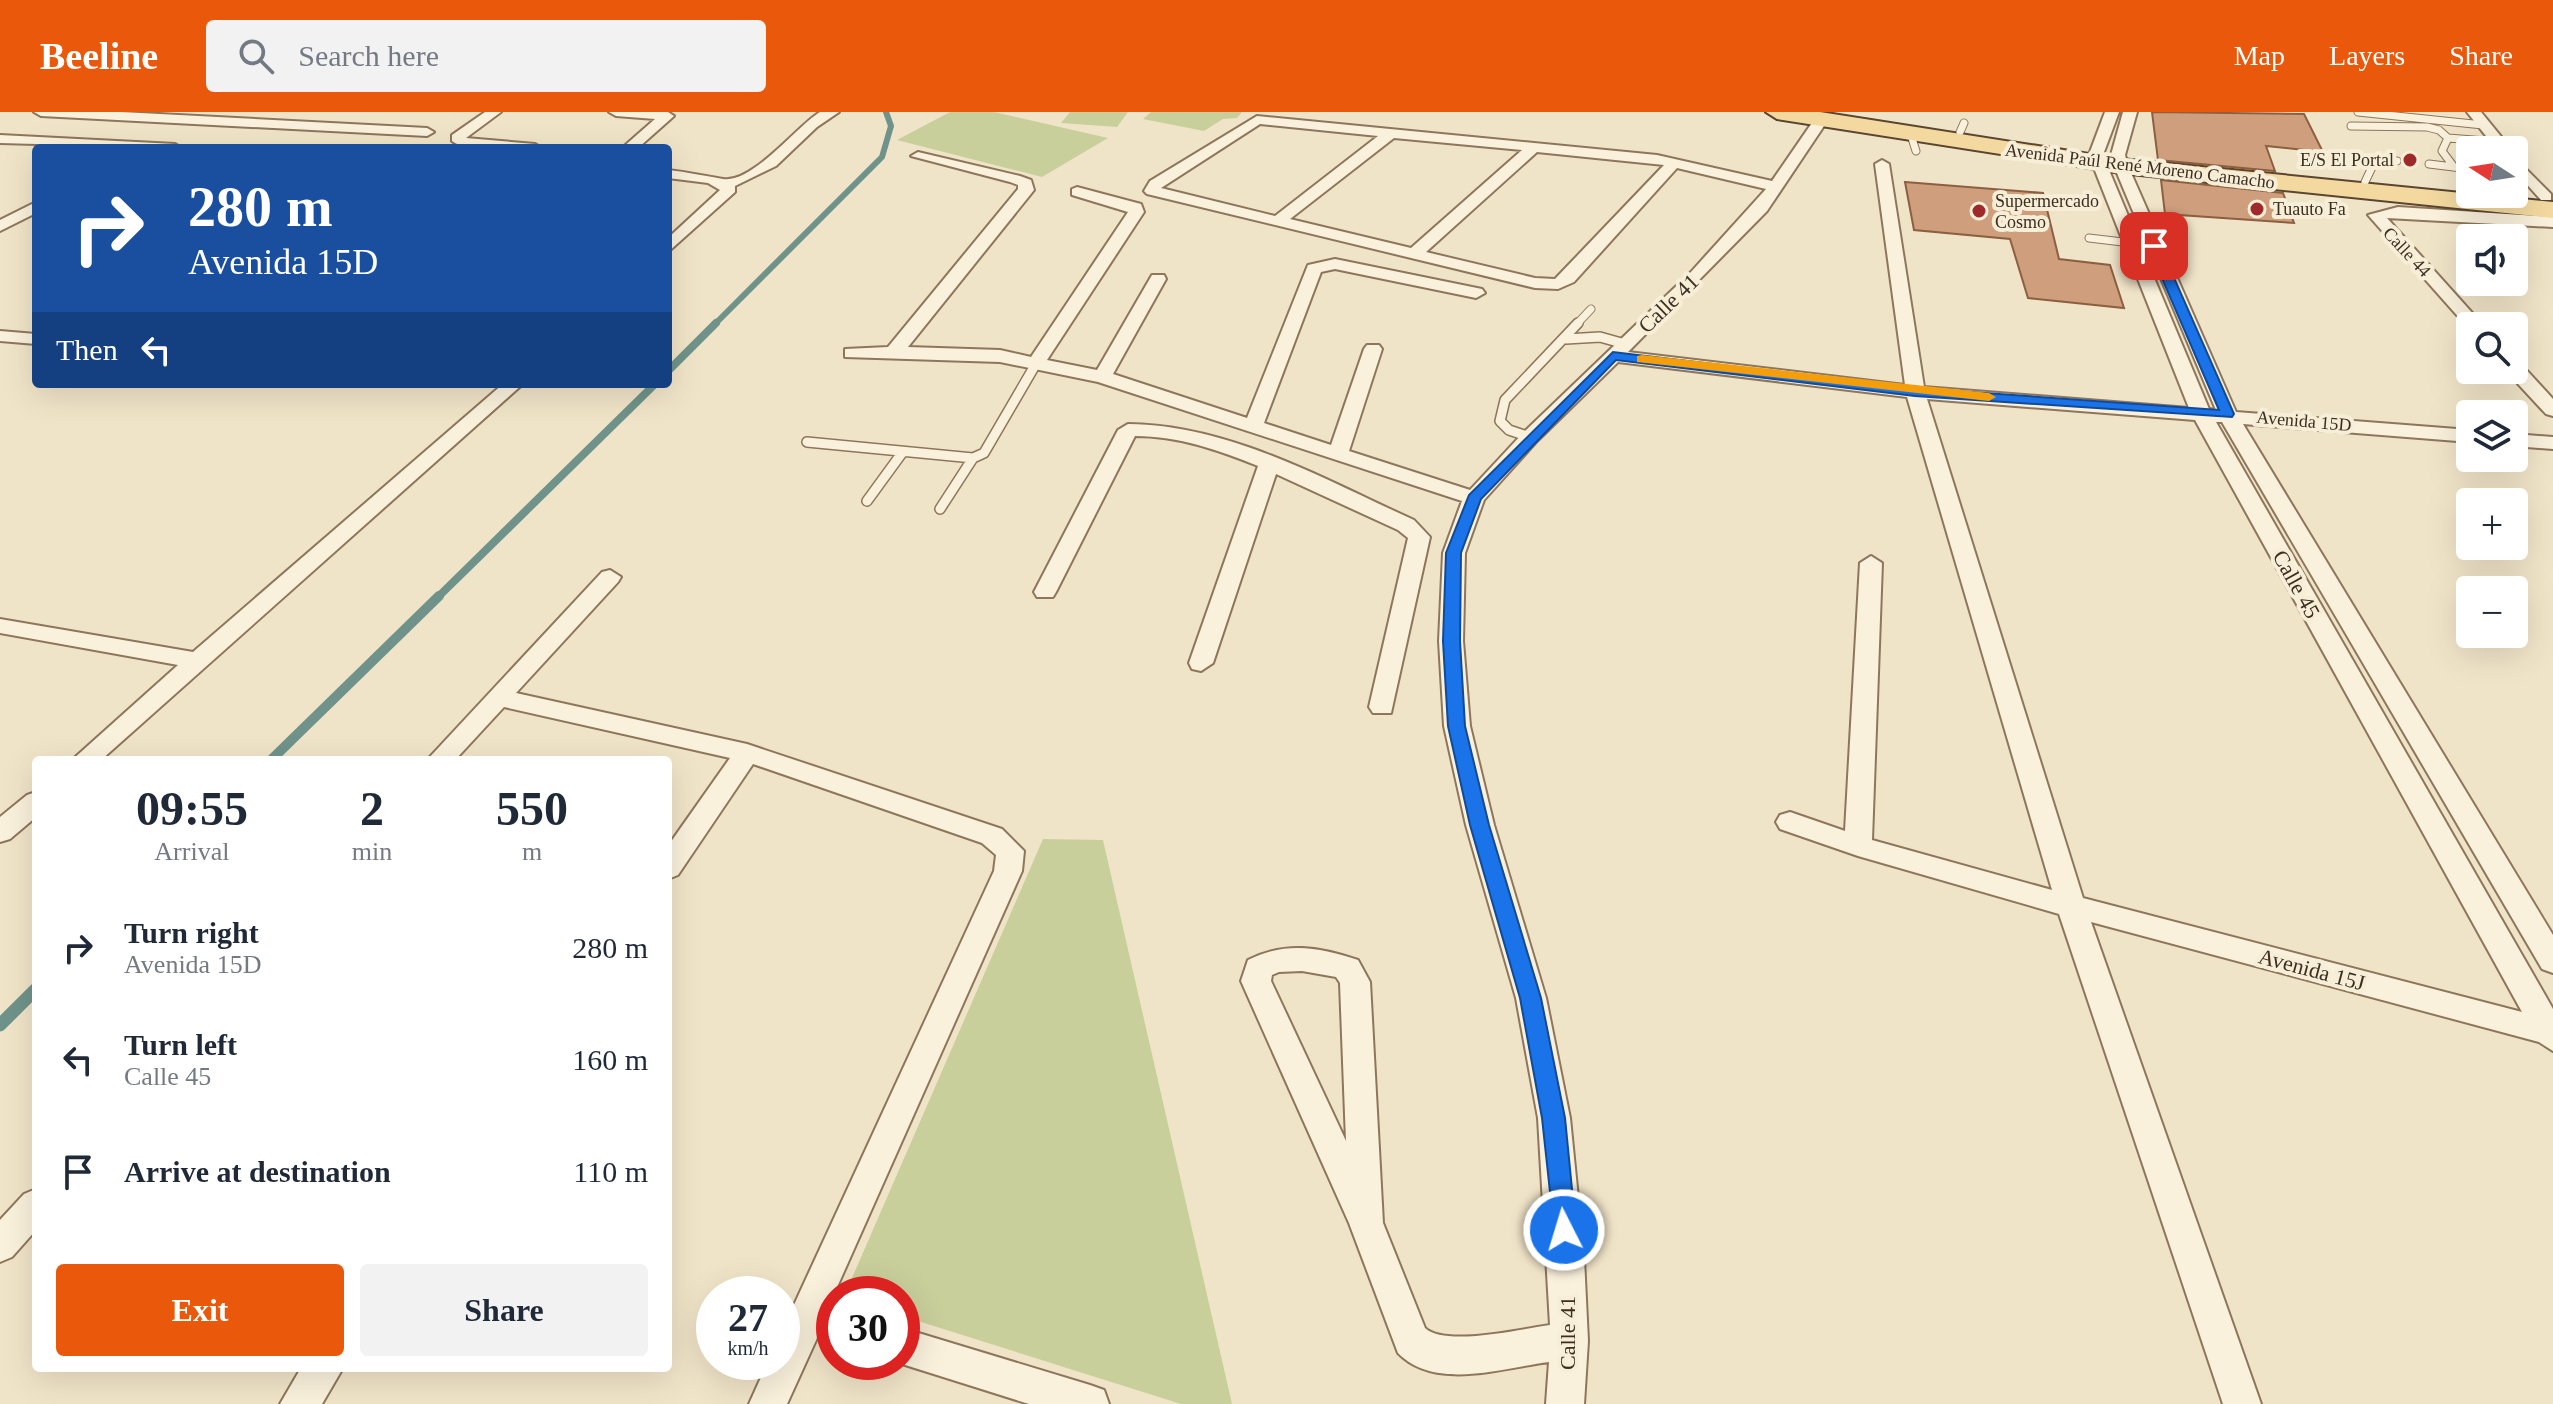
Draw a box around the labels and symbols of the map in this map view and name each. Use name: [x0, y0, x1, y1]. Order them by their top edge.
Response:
north arrow: [2456, 136, 2528, 208]
street label: Avenida Paúl René Moreno Camacho: [2004, 140, 2276, 192]
place label: E/S El Portal: [2300, 150, 2394, 170]
marker: E/S El Portal: [2401, 151, 2419, 169]
place label: Supermercado Cosmo: [1995, 191, 2099, 232]
place label: Tuauto Fa: [2273, 199, 2346, 219]
marker: Tuauto Fa: [2248, 200, 2266, 218]
marker: Supermercado Cosmo: [1970, 202, 1988, 220]
pin: [2120, 212, 2188, 280]
street label: Calle 44: [2379, 223, 2435, 281]
street label: Calle 41: [1633, 269, 1704, 338]
street label: Avenida 15D: [2256, 407, 2352, 435]
street label: Calle 45: [2268, 546, 2325, 623]
street label: Avenida 15J: [2256, 943, 2368, 996]
position arrow: [1522, 1188, 1606, 1272]
speed limit sign: 30: [816, 1276, 920, 1380]
street label: Calle 41: [1555, 1296, 1580, 1370]

